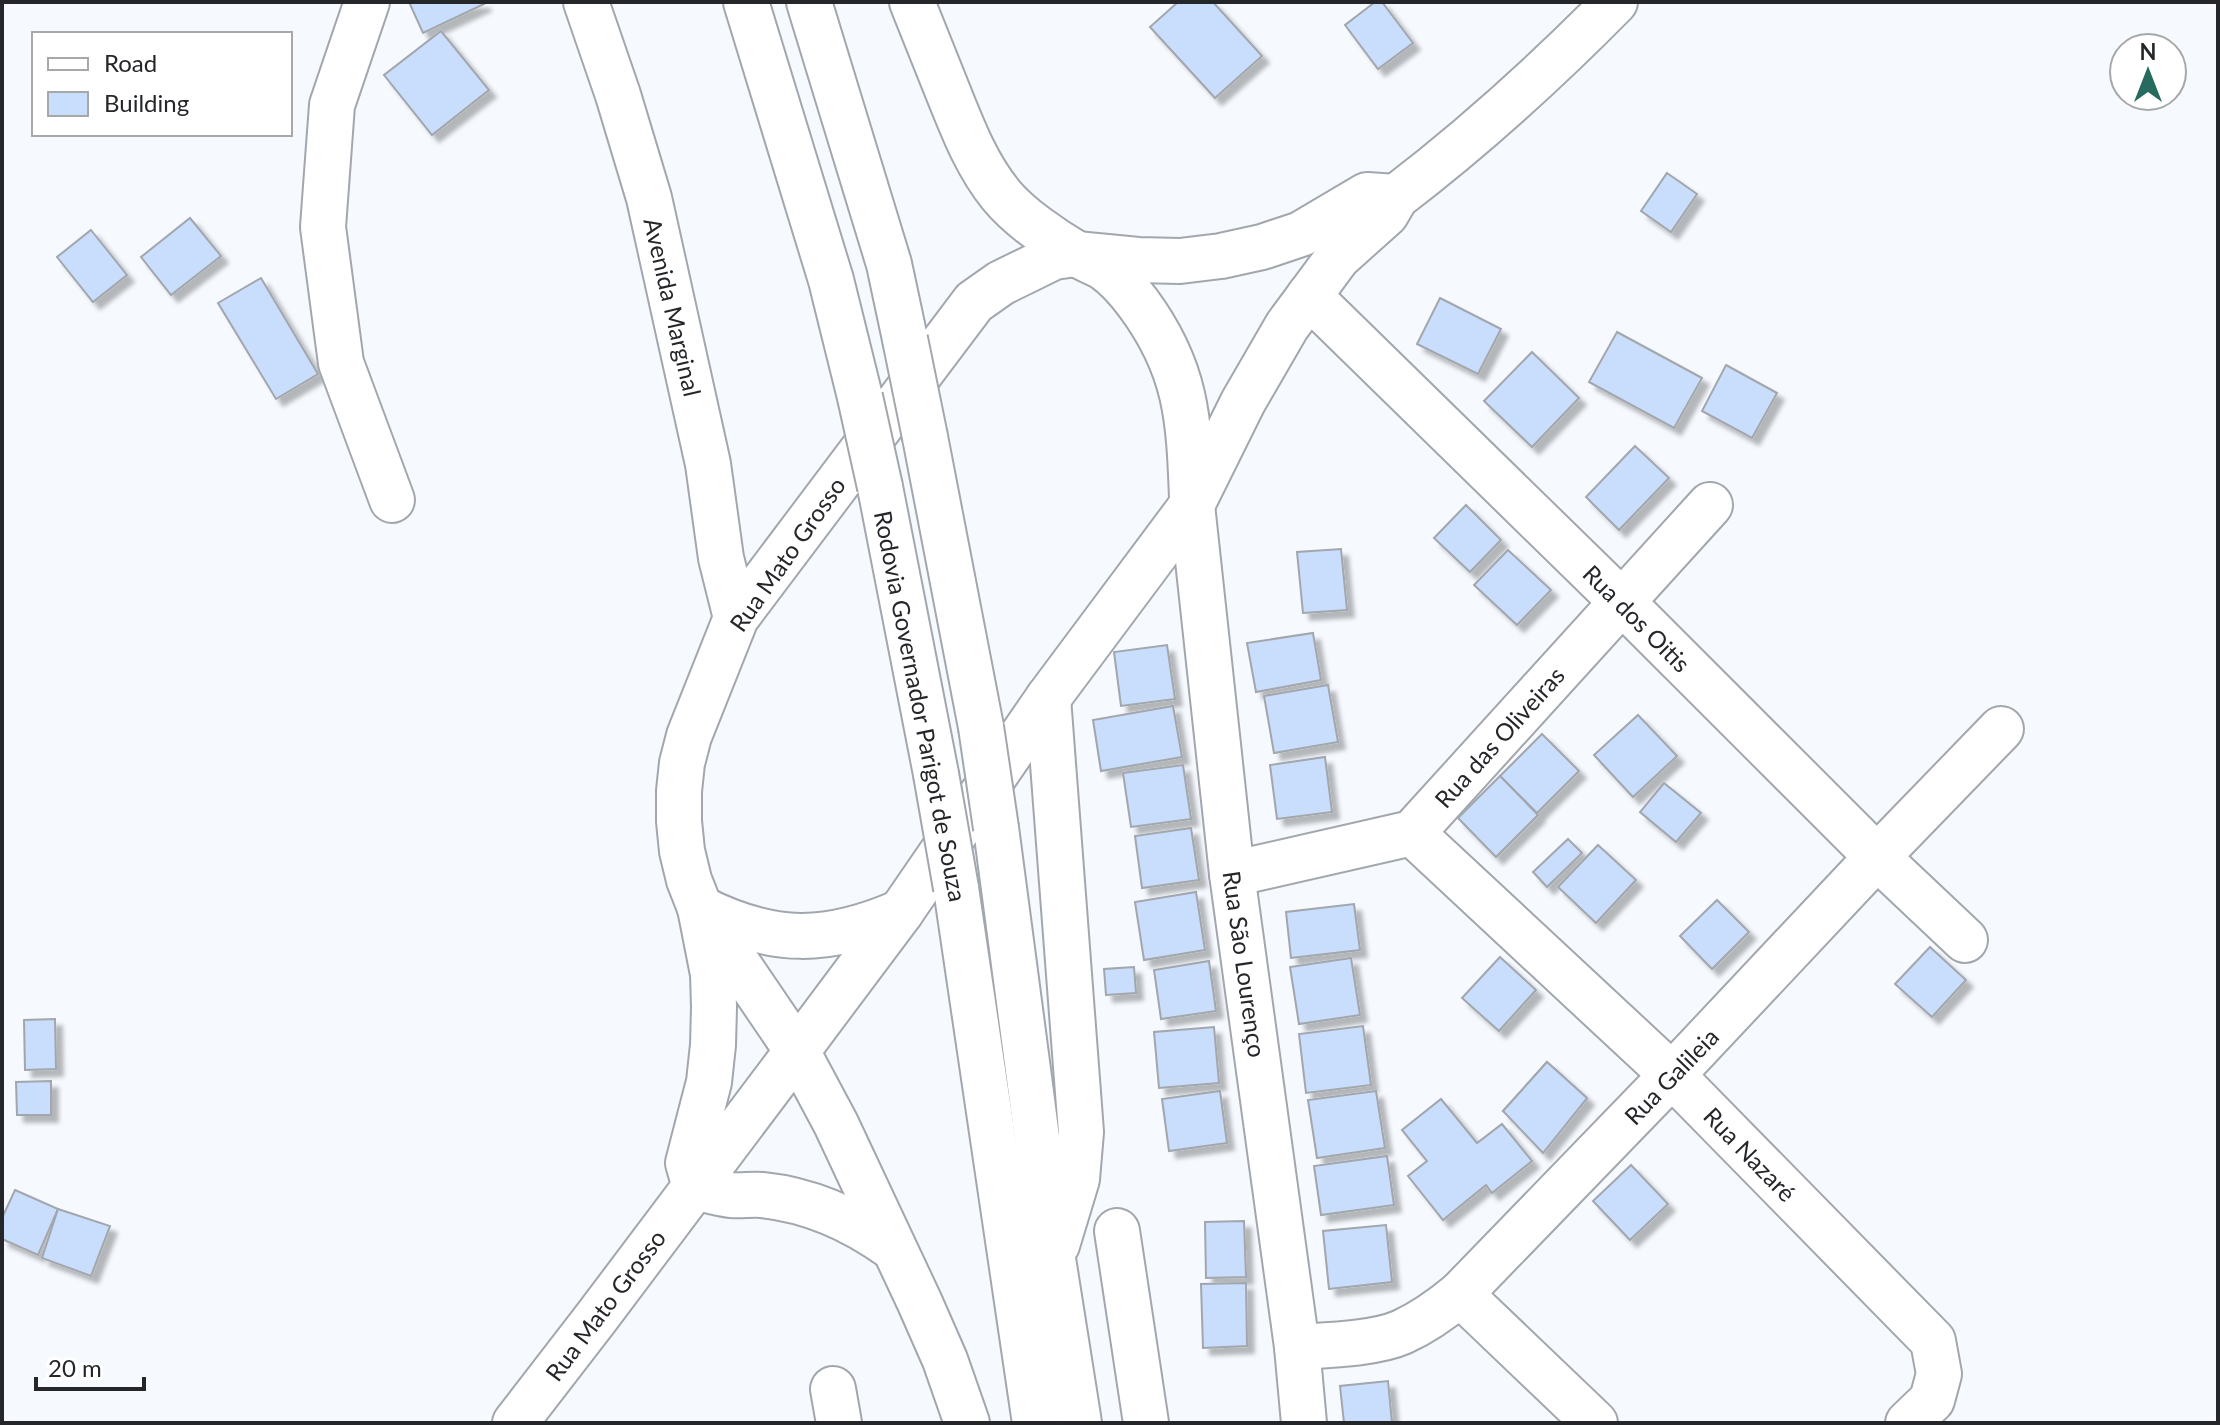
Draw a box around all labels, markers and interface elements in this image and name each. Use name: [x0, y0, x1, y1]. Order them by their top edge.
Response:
legend: [32, 32, 292, 136]
north arrow: [2108, 32, 2188, 112]
text: N: [2140, 38, 2156, 65]
text: Road: [104, 48, 157, 77]
text: Building: [104, 88, 189, 117]
street label: Avenida Marginal: [638, 215, 708, 399]
street label: Rua Mato Grosso: [723, 471, 851, 637]
street label: Rodovia Governador Parigot de Souza: [869, 508, 973, 904]
street label: Rua dos Oitis: [1577, 558, 1697, 678]
street label: Rua das Oliveiras: [1428, 661, 1570, 813]
street label: Rua São Lourenço: [1218, 869, 1272, 1059]
street label: Rua Galileia: [1618, 1022, 1724, 1130]
street label: Rua Nazaré: [1698, 1101, 1802, 1207]
street label: Rua Mato Grosso: [539, 1224, 671, 1386]
scale bar: [36, 1341, 144, 1391]
text: 20 m: [48, 1353, 102, 1382]

